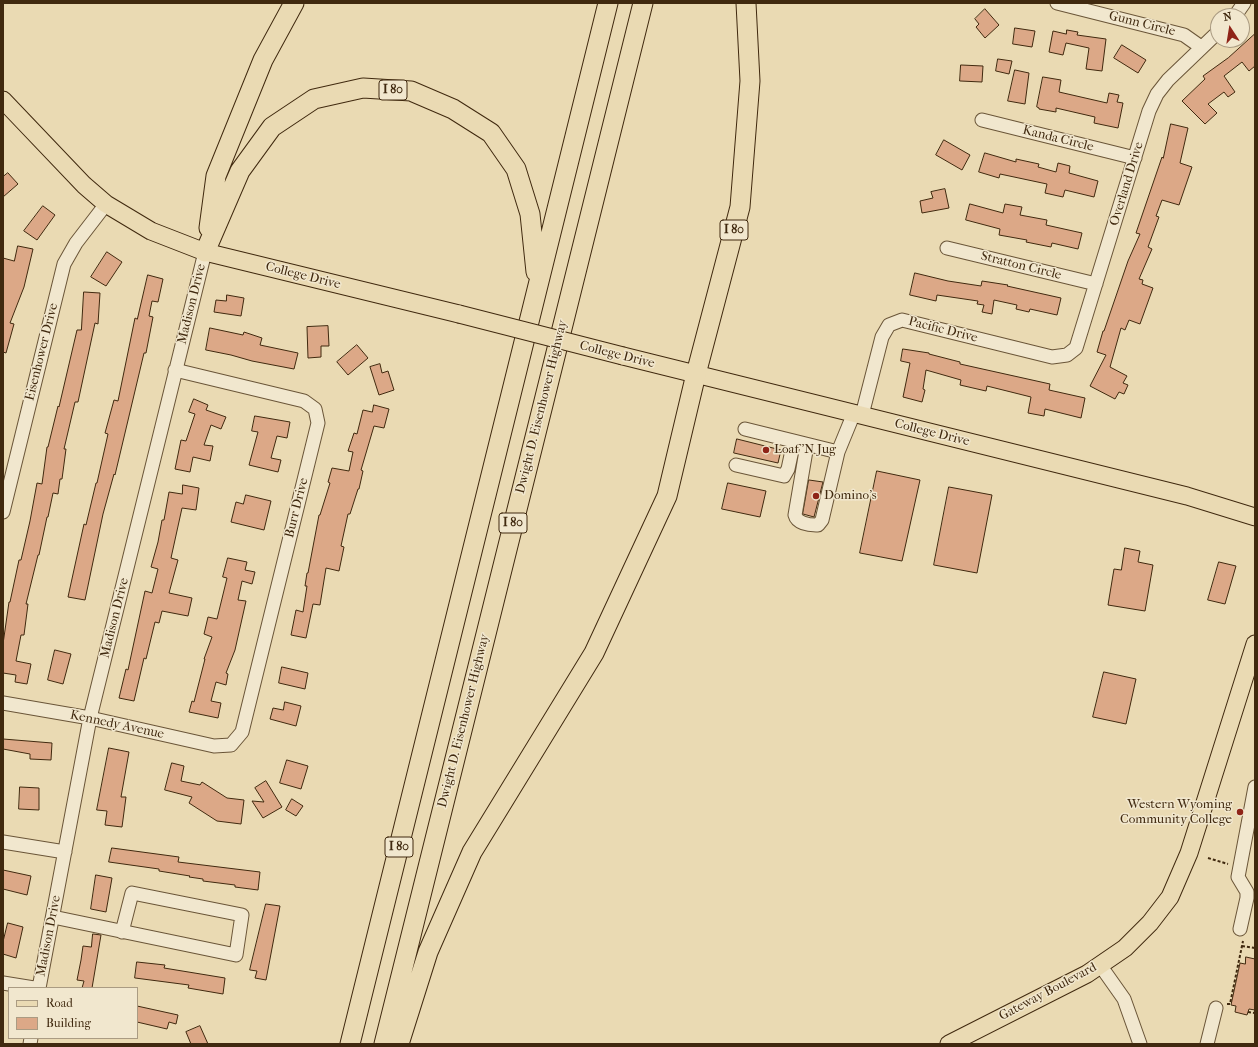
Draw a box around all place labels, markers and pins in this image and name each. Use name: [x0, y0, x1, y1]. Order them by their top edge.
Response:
place label: Loaf 'N Jug: [774, 442, 836, 458]
marker: Loaf 'N Jug: [761, 445, 771, 455]
place label: Domino's: [824, 488, 877, 504]
marker: Domino's: [811, 491, 821, 501]
place label: Western Wyoming Community College: [1120, 797, 1232, 828]
marker: Western Wyoming Community College: [1235, 807, 1245, 817]

